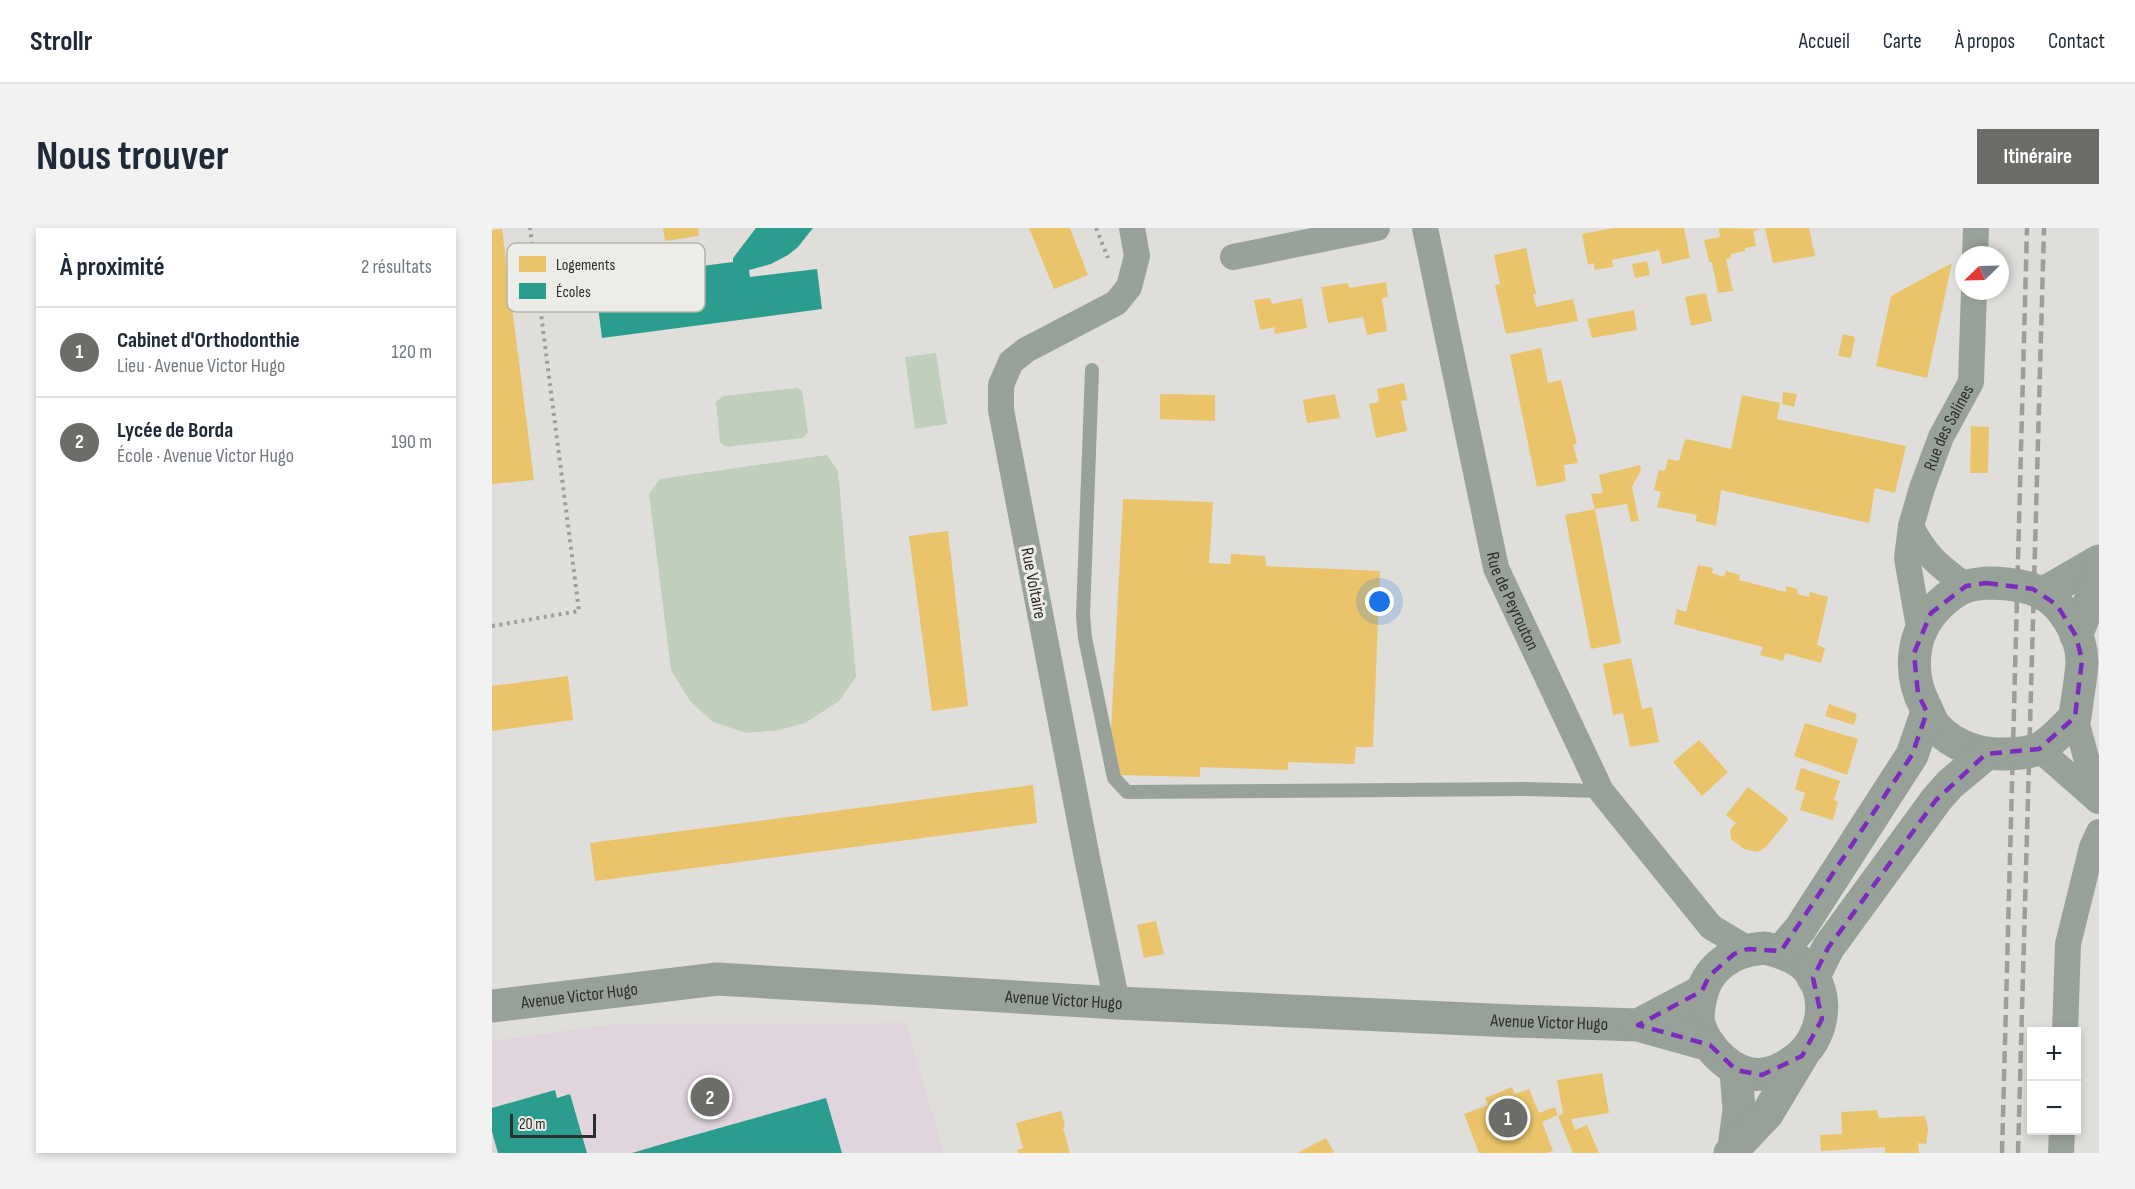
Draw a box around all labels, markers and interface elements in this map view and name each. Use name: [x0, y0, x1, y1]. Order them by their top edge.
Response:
text: Strollr: [30, 25, 92, 58]
text: Accueil: [1799, 29, 1850, 54]
text: Carte: [1883, 29, 1922, 54]
text: À propos: [1955, 29, 2015, 54]
text: Contact: [2048, 29, 2105, 54]
button: Itinéraire: [1977, 129, 2099, 184]
text: Nous trouver: [36, 131, 229, 182]
legend: [507, 243, 705, 312]
north arrow: [1955, 246, 2009, 300]
text: À proximité: [60, 252, 165, 283]
text: 2 résultats: [361, 255, 432, 279]
text: Logements: [556, 256, 616, 275]
text: Écoles: [556, 283, 591, 302]
text: Cabinet d'Orthodonthie: [117, 327, 300, 354]
text: 1: [76, 340, 83, 364]
text: 120 m: [392, 340, 432, 364]
text: Lieu · Avenue Victor Hugo: [117, 354, 285, 378]
street label: Rue des Salines: [1919, 381, 1979, 474]
text: Lycée de Borda: [117, 417, 233, 444]
text: 2: [75, 430, 84, 454]
text: 190 m: [391, 430, 432, 454]
text: École · Avenue Victor Hugo: [117, 444, 294, 468]
street label: Rue Voltaire: [1016, 546, 1051, 620]
street label: Rue de Peyrouton: [1482, 550, 1543, 654]
your location: [1365, 587, 1394, 616]
street label: Avenue Victor Hugo: [519, 979, 639, 1014]
street label: Avenue Victor Hugo: [1003, 986, 1123, 1014]
street label: Avenue Victor Hugo: [1489, 1010, 1608, 1035]
map controls: [2027, 1027, 2081, 1135]
button: +: [2027, 1027, 2081, 1081]
pin: 2: [690, 1074, 730, 1120]
button: −: [2027, 1081, 2081, 1135]
pin: 1: [1488, 1096, 1528, 1140]
scale bar: [510, 1111, 596, 1138]
text: 20 m: [519, 1115, 546, 1134]

